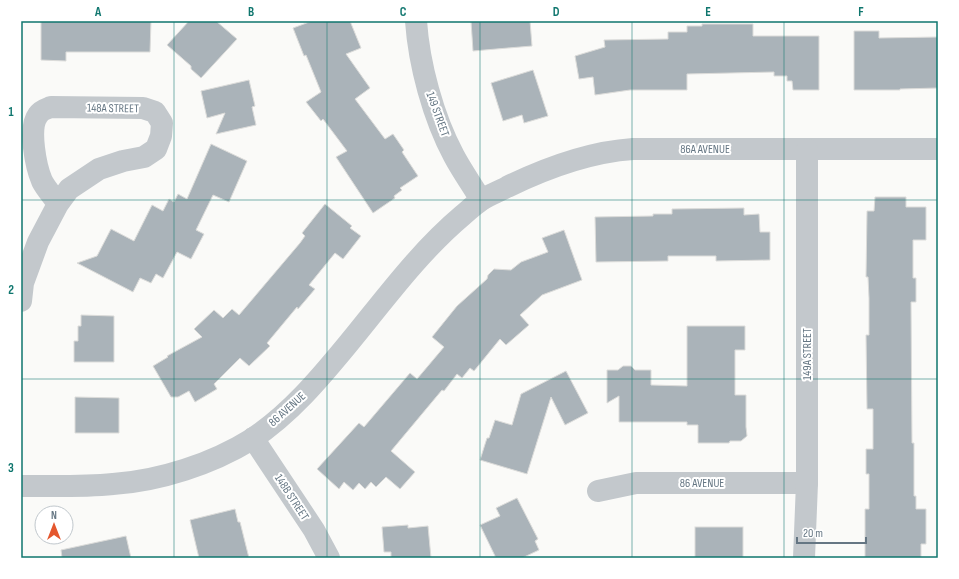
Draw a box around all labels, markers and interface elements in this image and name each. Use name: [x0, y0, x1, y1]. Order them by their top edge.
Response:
text: A: [94, 4, 102, 20]
text: B: [248, 4, 254, 20]
text: C: [400, 4, 407, 20]
text: D: [553, 4, 560, 20]
text: E: [705, 4, 711, 20]
text: F: [858, 4, 864, 20]
street label: 149 STREET: [422, 90, 453, 139]
street label: 148A STREET: [87, 101, 139, 116]
text: 1: [8, 104, 14, 120]
street label: 86A AVENUE: [680, 142, 730, 157]
text: 2: [8, 282, 14, 298]
street label: 149A STREET: [800, 328, 815, 380]
street label: 86 AVENUE: [266, 389, 309, 430]
text: 3: [8, 460, 14, 476]
street label: 148B STREET: [271, 471, 312, 523]
street label: 86 AVENUE: [680, 476, 724, 491]
north arrow: [34, 505, 74, 545]
text: N: [51, 509, 57, 522]
scale bar: [797, 519, 866, 545]
text: 20 m: [803, 526, 823, 541]

